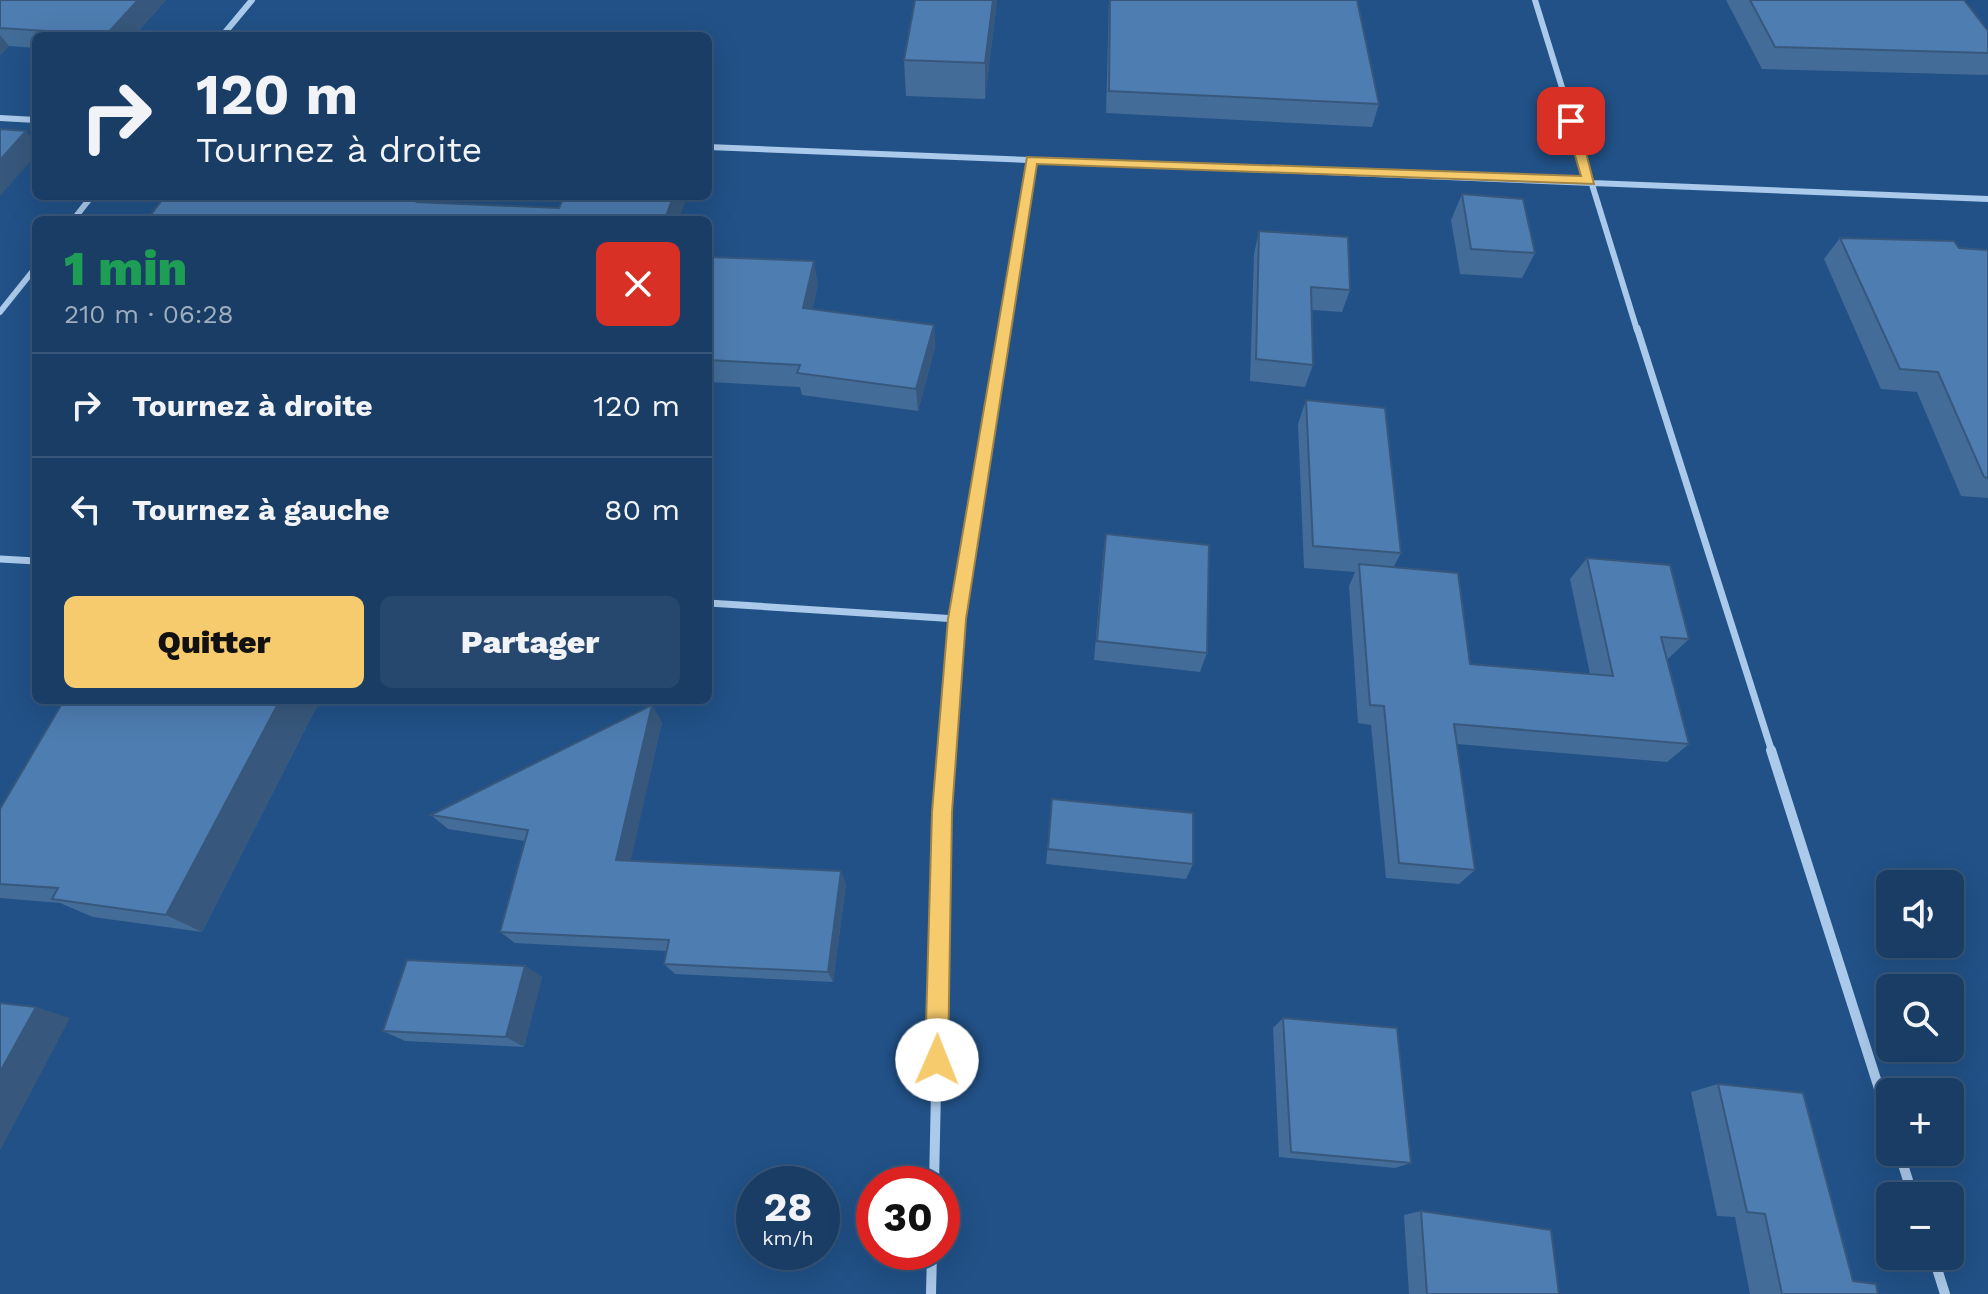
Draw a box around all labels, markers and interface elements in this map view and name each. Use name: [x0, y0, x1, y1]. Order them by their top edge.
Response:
text: 120 m: [196, 62, 358, 128]
icon: right: [64, 64, 168, 168]
pin: [1537, 87, 1605, 155]
icon: arrive: [1549, 99, 1593, 143]
text: Tournez à droite: [196, 129, 482, 171]
text: 1 min: [64, 240, 187, 297]
button: close: [596, 242, 680, 326]
text: 210 m · 06:28: [64, 299, 234, 329]
icon: right: [64, 383, 108, 427]
text: Tournez à droite: [132, 388, 373, 423]
text: 120 m: [593, 388, 680, 423]
icon: left: [64, 487, 108, 531]
text: Tournez à gauche: [132, 492, 390, 527]
text: 80 m: [604, 492, 680, 527]
button: Quitter: [64, 596, 364, 688]
button: Partager: [380, 596, 680, 688]
map controls: [1876, 870, 1964, 1270]
button: sound: [1876, 870, 1964, 958]
button: search: [1876, 974, 1964, 1062]
position arrow: [895, 1018, 979, 1102]
button: +: [1876, 1078, 1964, 1166]
speed limit sign: 30: [856, 1166, 960, 1270]
button: −: [1876, 1182, 1964, 1270]
text: 28: [764, 1184, 812, 1231]
text: km/h: [762, 1226, 814, 1250]

